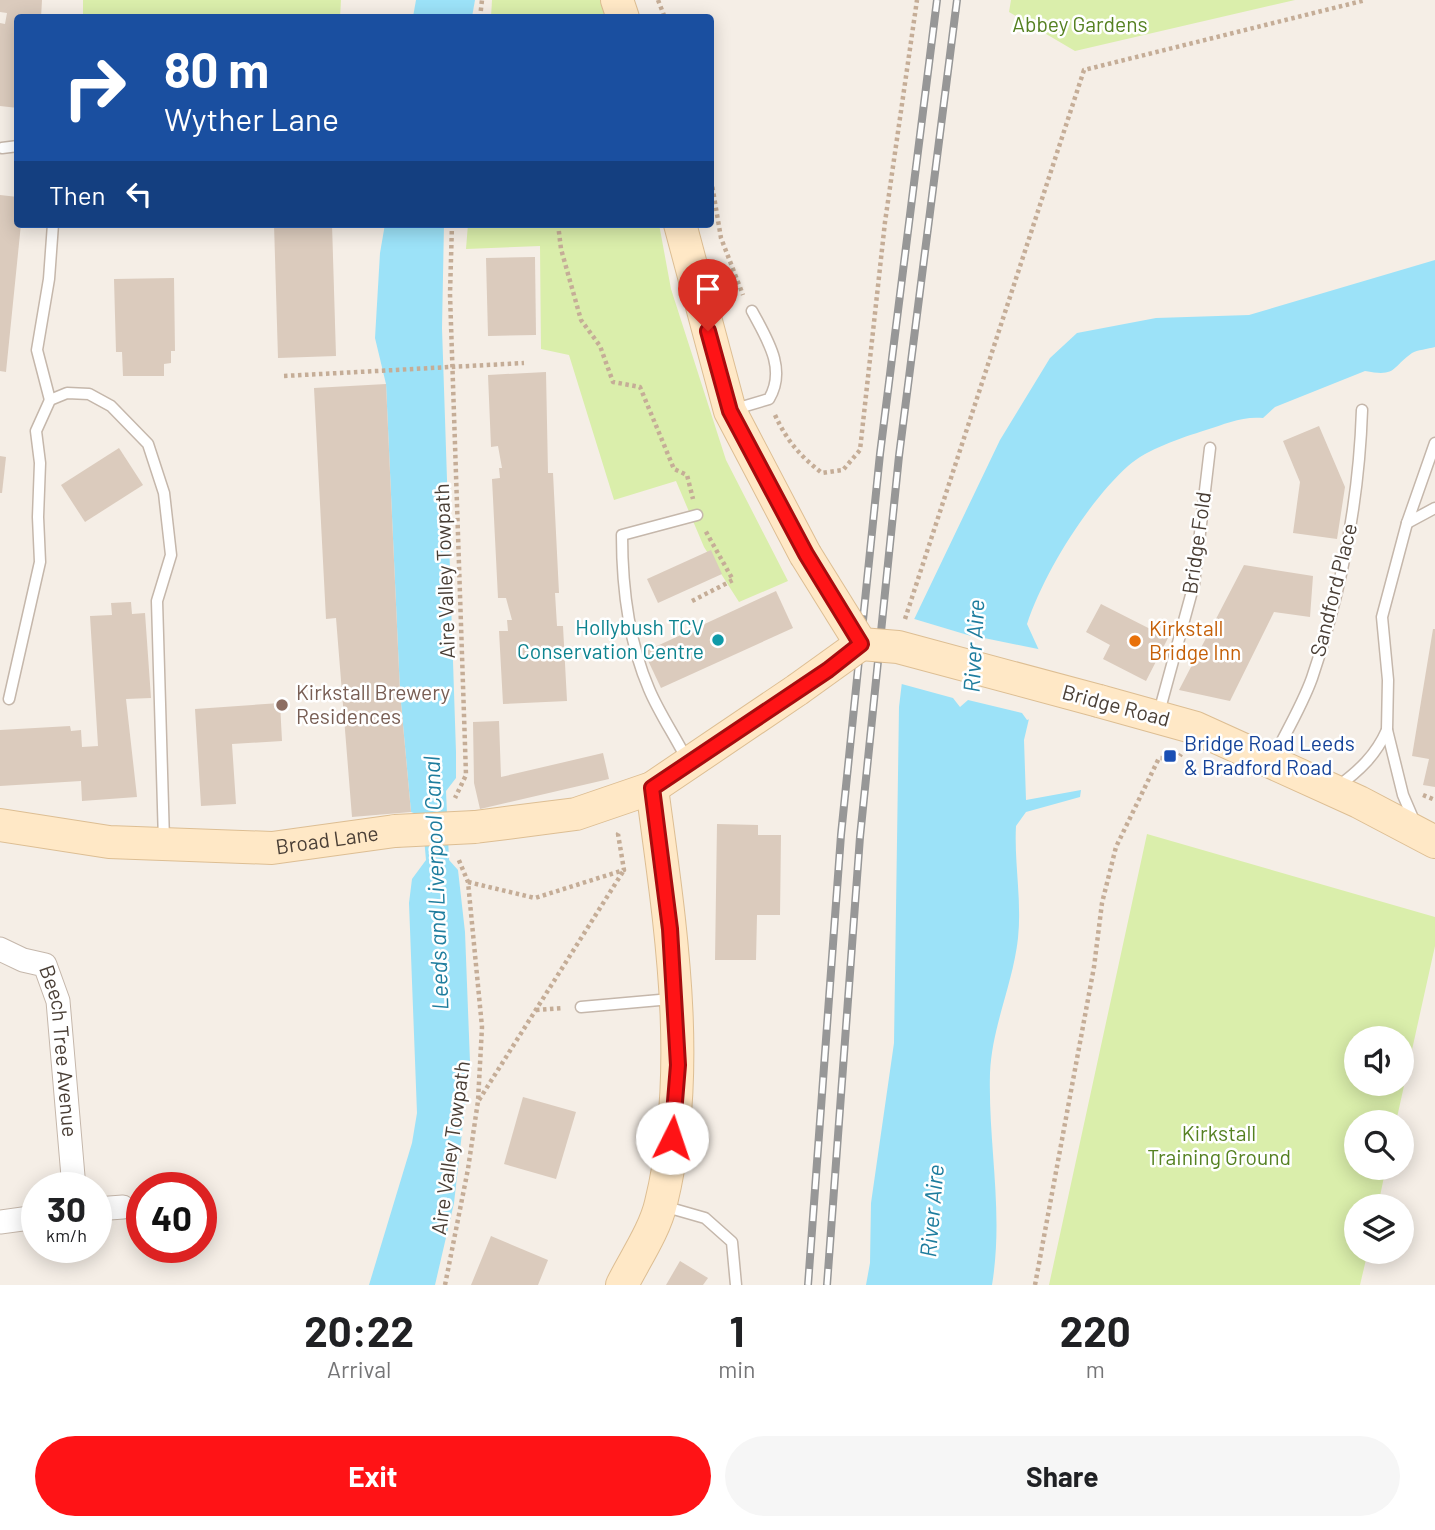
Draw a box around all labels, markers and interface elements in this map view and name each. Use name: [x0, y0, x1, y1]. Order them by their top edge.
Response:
park label: Abbey Gardens: [1012, 11, 1148, 36]
text: 80 m: [164, 39, 269, 98]
icon: right: [49, 42, 140, 133]
text: Wyther Lane: [164, 99, 339, 137]
icon: left: [120, 175, 158, 213]
text: Then: [49, 179, 106, 210]
pin: [678, 259, 738, 331]
icon: arrive: [689, 270, 727, 308]
street label: Aire Valley Towpath: [428, 483, 459, 659]
street label: Bridge Fold: [1176, 490, 1215, 596]
street label: Sandford Place: [1304, 520, 1361, 659]
water label: River Aire: [957, 599, 989, 693]
place label: Hollybush TCV Conservation Centre: [517, 614, 704, 663]
place label: Kirkstall Bridge Inn: [1149, 615, 1241, 664]
marker: Hollybush TCV Conservation Centre: [710, 632, 726, 648]
marker: Kirkstall Bridge Inn: [1127, 633, 1143, 649]
street label: Bridge Road: [1060, 678, 1173, 731]
place label: Kirkstall Brewery Residences: [296, 679, 450, 728]
marker: Kirkstall Brewery Residences: [274, 697, 290, 713]
place label: Bridge Road Leeds & Bradford Road: [1184, 730, 1355, 779]
marker: Bridge Road Leeds & Bradford Road: [1162, 748, 1178, 764]
water label: Leeds and Liverpool Canal: [417, 756, 453, 1010]
street label: Broad Lane: [274, 819, 380, 858]
street label: Beech Tree Avenue: [35, 961, 84, 1138]
map controls: [1344, 1026, 1414, 1264]
button: sound: [1344, 1026, 1414, 1096]
street label: Aire Valley Towpath: [425, 1059, 474, 1236]
position arrow: [635, 1101, 709, 1175]
button: search: [1344, 1110, 1414, 1180]
park label: Kirkstall Training Ground: [1147, 1120, 1291, 1169]
water label: River Aire: [913, 1163, 949, 1259]
speed limit sign: 40: [126, 1172, 217, 1263]
text: 30: [47, 1187, 86, 1229]
button: layers: [1344, 1194, 1414, 1264]
text: km/h: [46, 1224, 87, 1246]
text: 20:22: [304, 1305, 414, 1355]
text: 1: [729, 1305, 744, 1355]
text: 220: [1060, 1305, 1131, 1355]
text: Arrival: [327, 1355, 391, 1383]
text: min: [718, 1355, 756, 1383]
text: m: [1086, 1355, 1105, 1383]
button: Exit: [35, 1436, 711, 1516]
button: Share: [725, 1436, 1400, 1516]

